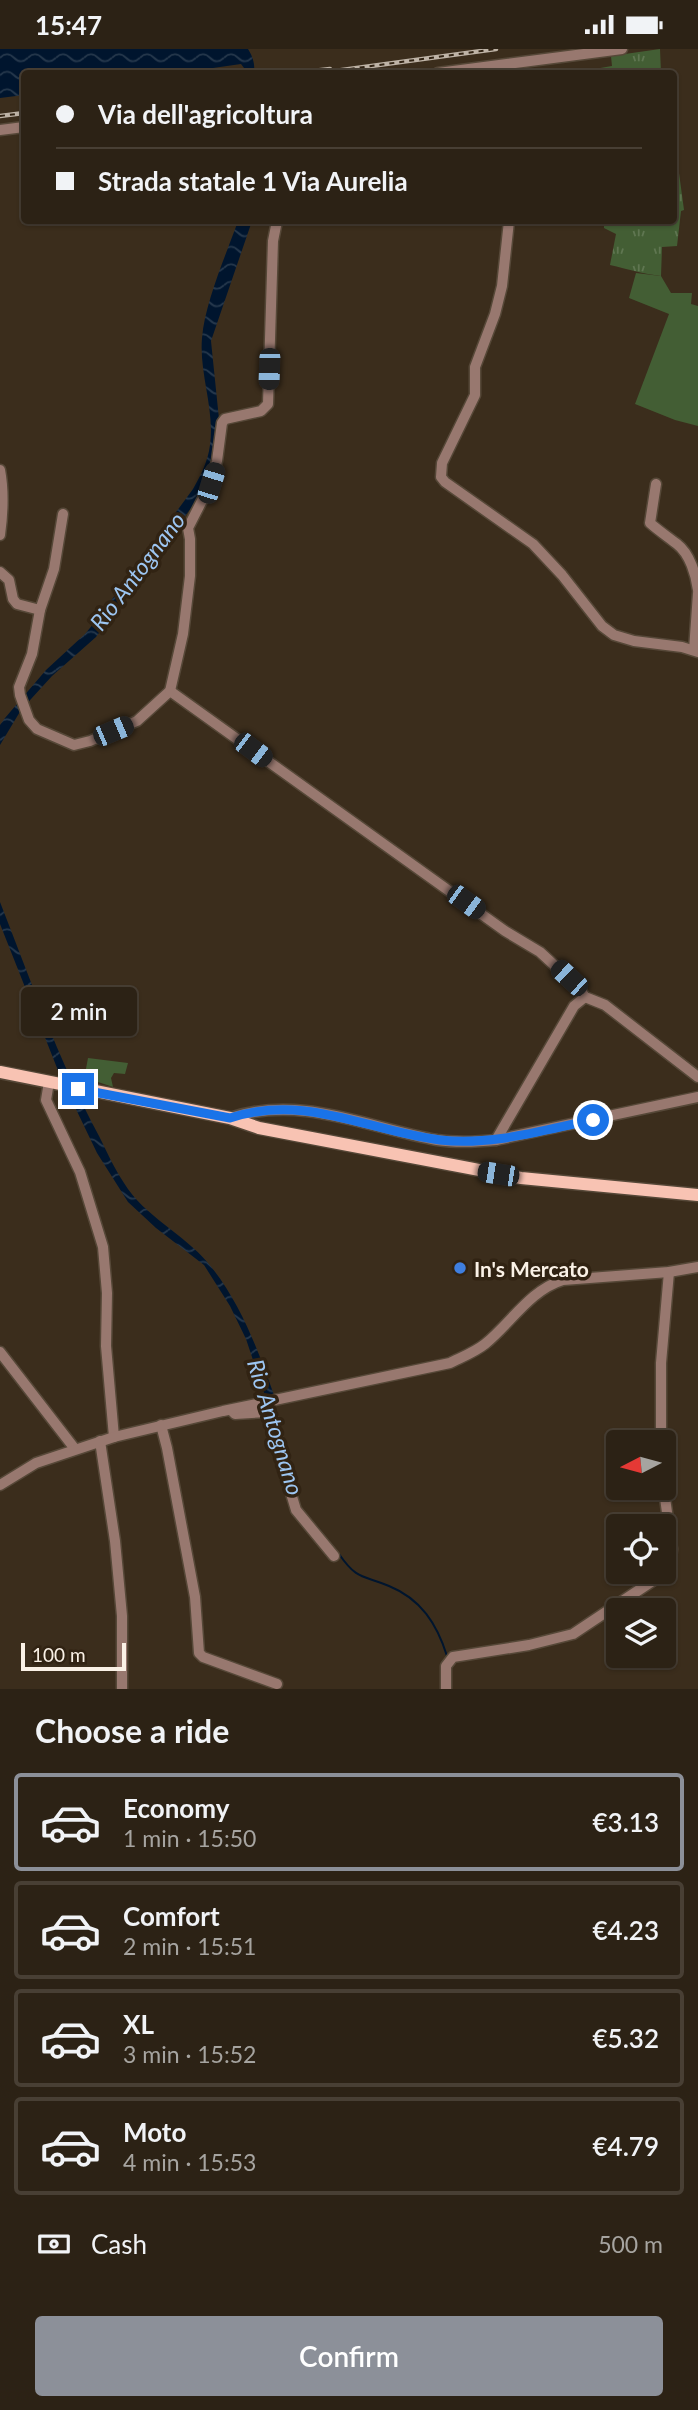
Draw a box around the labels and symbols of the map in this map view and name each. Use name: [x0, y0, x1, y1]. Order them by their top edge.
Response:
car: [258, 348, 281, 390]
car: [195, 460, 228, 506]
water label: Rio Antognano: [83, 506, 191, 636]
car: [90, 713, 137, 749]
car: [230, 729, 277, 771]
car: [443, 881, 490, 923]
car: [547, 956, 592, 1000]
callout: 2 min: [20, 988, 136, 1037]
route end: [62, 1073, 94, 1105]
route start: [577, 1104, 609, 1136]
car: [476, 1160, 521, 1188]
place label: In's Mercato: [474, 1256, 589, 1281]
marker: In's Mercato: [452, 1260, 468, 1276]
water label: Rio Antognano: [242, 1356, 310, 1498]
north arrow: [606, 1430, 676, 1500]
scale bar: [21, 1640, 126, 1672]

